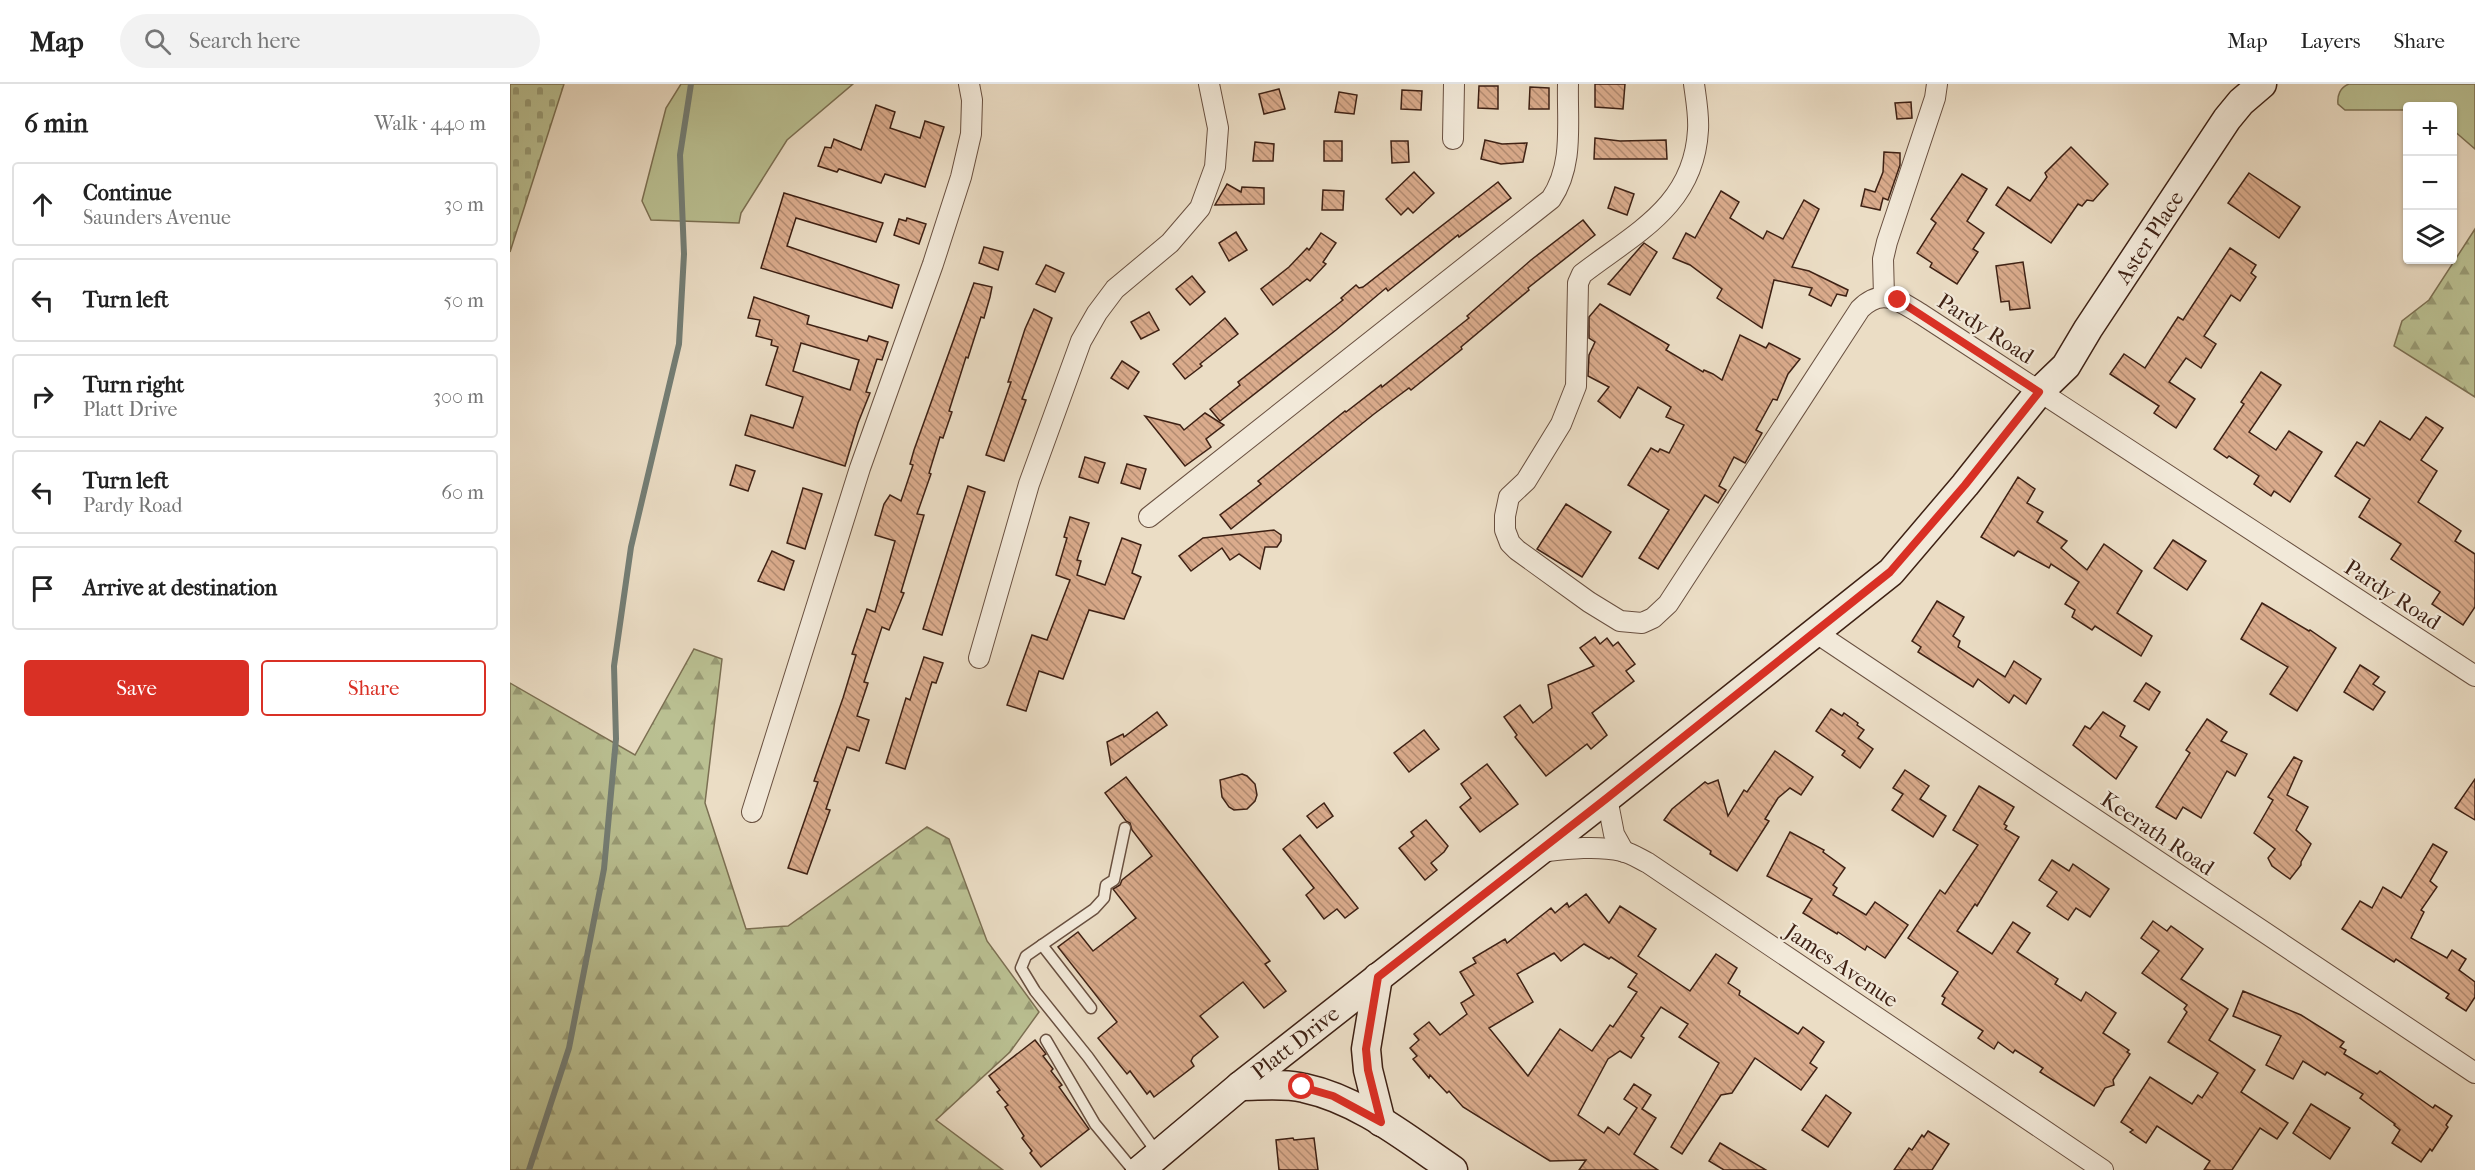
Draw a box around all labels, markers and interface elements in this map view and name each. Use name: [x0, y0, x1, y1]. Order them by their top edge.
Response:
search box: [120, 14, 540, 68]
text: Map: [30, 25, 84, 58]
icon: search: [141, 25, 174, 58]
text: Search here: [189, 28, 300, 54]
text: Map: [2227, 29, 2268, 53]
text: Layers: [2301, 29, 2360, 53]
text: Share: [2393, 29, 2445, 53]
map controls: [2403, 102, 2457, 264]
button: +: [2403, 102, 2457, 156]
text: 6 min: [24, 108, 88, 139]
text: Walk · 440 m: [374, 112, 486, 135]
button: −: [2403, 156, 2457, 210]
text: Continue: [83, 180, 172, 206]
street label: Aster Place: [2110, 186, 2189, 290]
icon: ahead: [26, 188, 59, 221]
text: 30 m: [444, 193, 484, 216]
text: Saunders Avenue: [83, 206, 231, 229]
button: layers: [2403, 210, 2457, 264]
icon: left: [26, 284, 59, 317]
route end: [1884, 286, 1910, 312]
text: Turn left: [83, 287, 169, 313]
street label: Pardy Road: [1932, 288, 2039, 370]
text: 50 m: [443, 289, 484, 312]
text: Turn right: [83, 372, 184, 398]
icon: right: [26, 380, 59, 413]
text: 300 m: [433, 385, 484, 408]
text: Platt Drive: [83, 398, 177, 421]
text: Turn left: [83, 468, 169, 494]
icon: left: [26, 476, 59, 509]
text: 60 m: [441, 481, 484, 504]
text: Pardy Road: [83, 494, 182, 517]
street label: Pardy Road: [2339, 554, 2446, 636]
icon: arrive: [26, 572, 59, 605]
text: Arrive at destination: [83, 575, 277, 601]
button: Save: [24, 660, 249, 716]
button: Share: [261, 660, 486, 716]
street label: Keerath Road: [2096, 786, 2220, 882]
street label: James Avenue: [1778, 917, 1903, 1013]
street label: Platt Drive: [1247, 1001, 1345, 1085]
route start: [1288, 1073, 1314, 1099]

